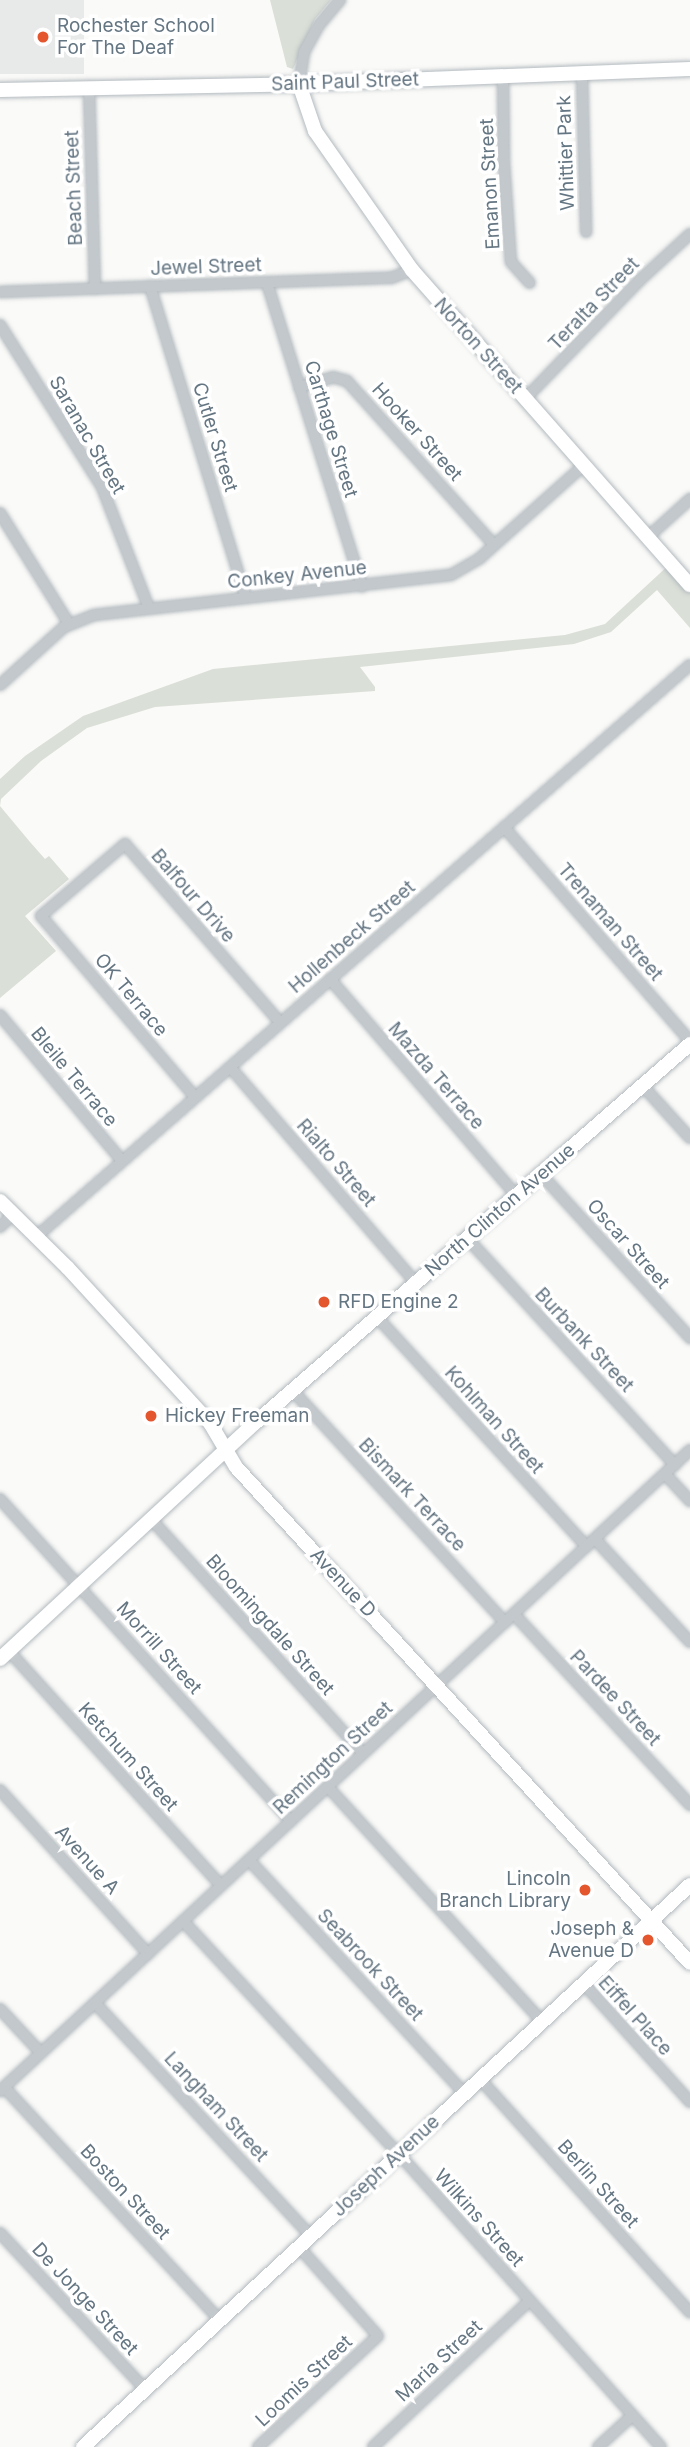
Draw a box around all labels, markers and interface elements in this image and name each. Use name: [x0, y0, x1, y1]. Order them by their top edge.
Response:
place label: Rochester School For The Deaf: [57, 15, 215, 59]
marker: Rochester School For The Deaf: [35, 29, 51, 45]
street label: Saint Paul Street: [271, 68, 419, 96]
street label: Whittier Park: [553, 95, 579, 211]
street label: Emanon Street: [475, 118, 505, 250]
street label: Beach Street: [61, 130, 87, 246]
street label: Teralta Street: [544, 253, 644, 355]
street label: Jewel Street: [150, 254, 262, 280]
street label: Norton Street: [429, 293, 527, 399]
street label: Carthage Street: [299, 358, 363, 500]
street label: Saranac Street: [44, 372, 130, 498]
street label: Hooker Street: [367, 378, 467, 486]
street label: Cutler Street: [188, 380, 242, 494]
street label: Conkey Avenue: [226, 556, 368, 594]
street label: Balfour Drive: [146, 845, 240, 947]
street label: Trenaman Street: [553, 858, 667, 986]
street label: Hollenbeck Street: [284, 876, 420, 998]
street label: OK Terrace: [90, 949, 172, 1041]
street label: Mazda Terrace: [383, 1018, 489, 1134]
street label: Bleile Terrace: [26, 1023, 122, 1131]
street label: Rialto Street: [292, 1114, 380, 1212]
street label: North Clinton Avenue: [420, 1139, 580, 1281]
street label: Oscar Street: [582, 1195, 674, 1293]
street label: Burbank Street: [530, 1283, 638, 1397]
place label: RFD Engine 2: [338, 1291, 459, 1313]
marker: RFD Engine 2: [316, 1294, 332, 1310]
street label: Kohlman Street: [440, 1362, 548, 1478]
place label: Hickey Freeman: [165, 1405, 309, 1427]
marker: Hickey Freeman: [143, 1408, 159, 1424]
street label: Bismark Terrace: [354, 1434, 470, 1556]
street label: Avenue D: [305, 1544, 381, 1622]
street label: Bloomingdale Street: [201, 1550, 339, 1700]
street label: Morrill Street: [112, 1597, 206, 1699]
street label: Pardee Street: [565, 1645, 665, 1751]
street label: Remington Street: [269, 1697, 397, 1819]
street label: Ketchum Street: [73, 1698, 183, 1816]
street label: Avenue A: [50, 1821, 124, 1899]
place label: Lincoln Branch Library: [439, 1868, 571, 1912]
marker: Lincoln Branch Library: [577, 1882, 593, 1898]
street label: Seabrook Street: [312, 1904, 428, 2026]
place label: Joseph & Avenue D: [548, 1918, 634, 1962]
marker: Joseph & Avenue D: [640, 1932, 656, 1948]
street label: Eiffel Place: [593, 1972, 677, 2060]
street label: Langham Street: [159, 2047, 273, 2167]
street label: Joseph Avenue: [328, 2111, 444, 2221]
street label: Berlin Street: [553, 2135, 643, 2233]
street label: Boston Street: [75, 2140, 175, 2244]
street label: Wilkins Street: [429, 2165, 529, 2271]
street label: De Jonge Street: [27, 2238, 143, 2360]
street label: Maria Street: [391, 2315, 487, 2407]
street label: Loomis Street: [251, 2330, 357, 2432]

